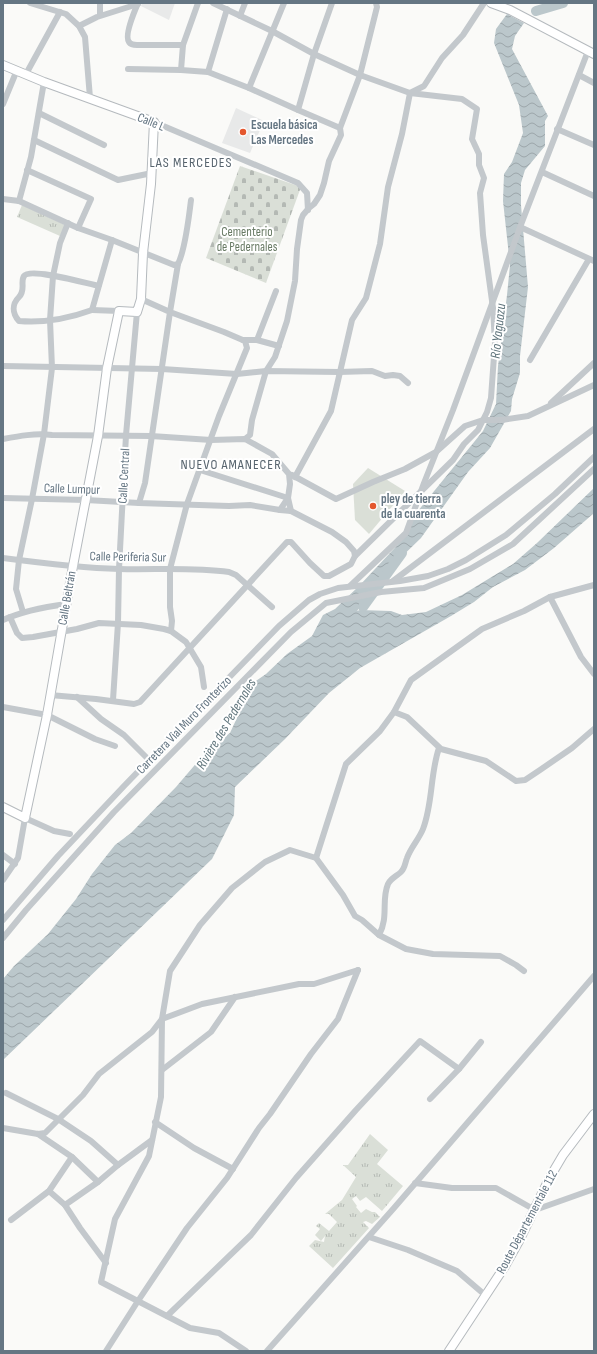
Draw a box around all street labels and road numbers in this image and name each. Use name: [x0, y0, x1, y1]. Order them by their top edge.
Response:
street label: Calle L: [135, 109, 167, 135]
street label: Calle Central: [115, 448, 133, 504]
street label: Calle Lumpur: [44, 480, 101, 498]
street label: Calle Periferia Sur: [89, 548, 167, 566]
street label: Calle Beltrán: [54, 570, 80, 626]
street label: Carretera Vial Muro Fronterizo: [133, 673, 235, 777]
street label: Route Départementale 112: [493, 1167, 561, 1277]

